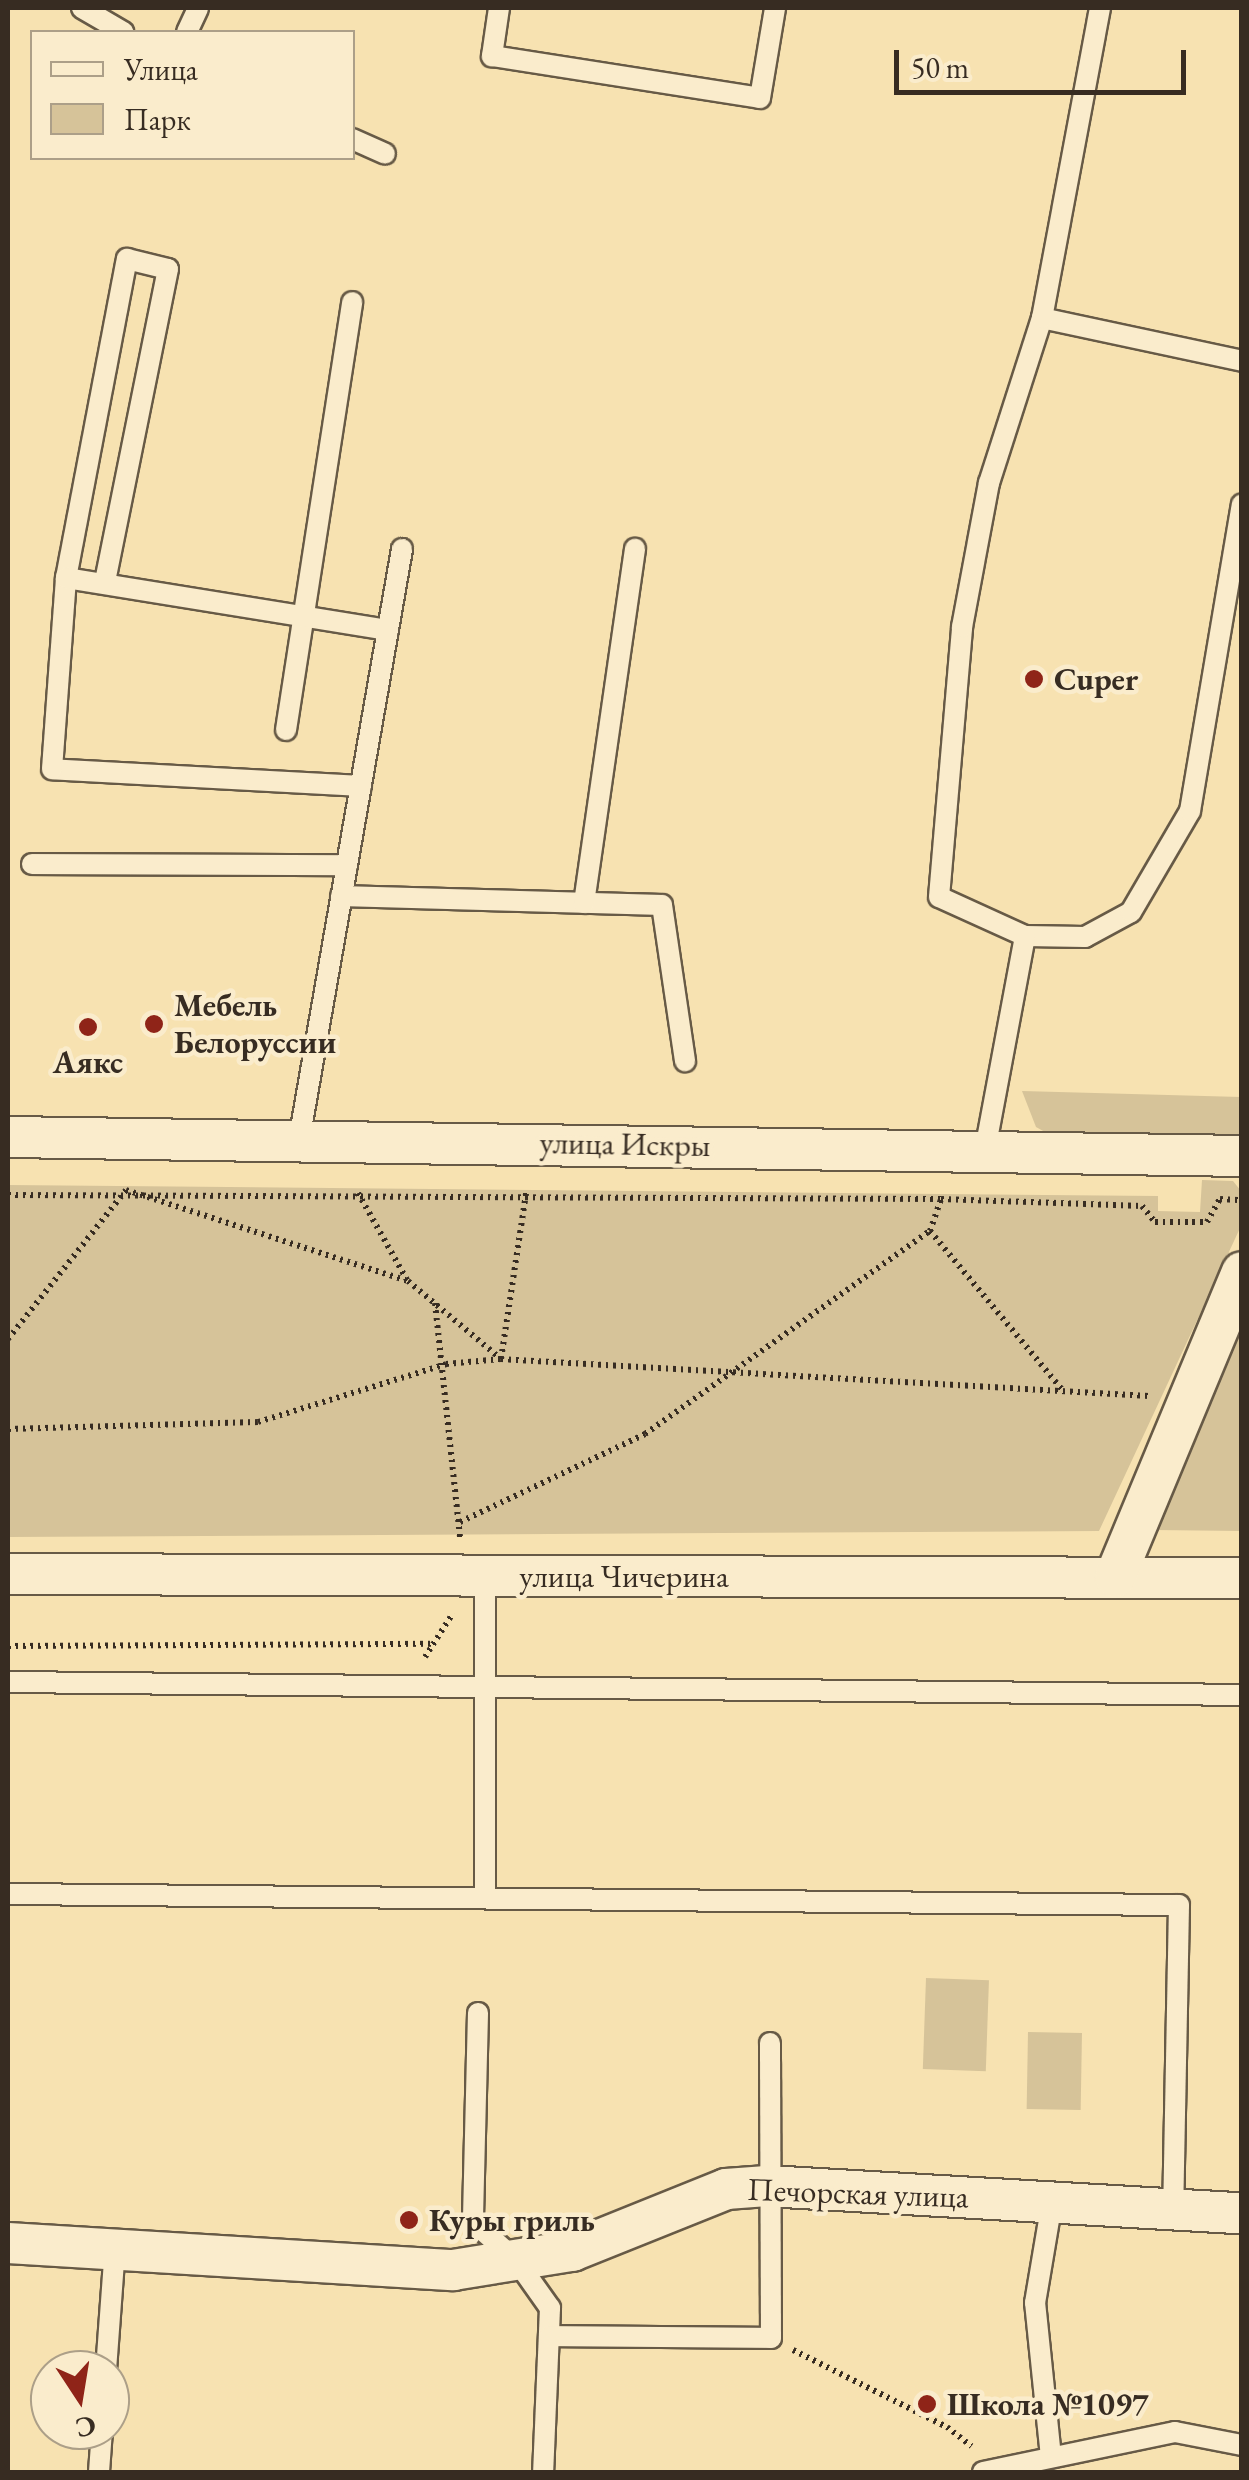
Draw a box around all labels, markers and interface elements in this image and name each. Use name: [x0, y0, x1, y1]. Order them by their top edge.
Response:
legend: [30, 30, 355, 160]
scale bar: [899, 30, 1192, 92]
text: 50 m: [911, 48, 969, 87]
text: Улица: [124, 50, 198, 89]
text: Парк: [124, 100, 191, 139]
place label: Cuper: [1054, 660, 1138, 698]
marker: Cuper: [1023, 668, 1045, 690]
place label: Мебель Белоруссии: [174, 987, 336, 1062]
marker: Мебель Белоруссии: [143, 1013, 165, 1035]
marker: Аякс: [77, 1016, 99, 1038]
place label: Аякс: [53, 1043, 123, 1081]
street label: улица Искры: [539, 1123, 711, 1165]
street label: улица Чичерина: [519, 1557, 729, 1595]
street label: Печорская улица: [747, 2170, 969, 2216]
place label: Куры гриль: [429, 2201, 595, 2239]
marker: Куры гриль: [398, 2209, 420, 2231]
north arrow: [30, 2350, 130, 2450]
place label: Школа №1097: [947, 2385, 1149, 2423]
marker: Школа №1097: [916, 2393, 938, 2415]
text: С: [72, 2408, 99, 2447]

